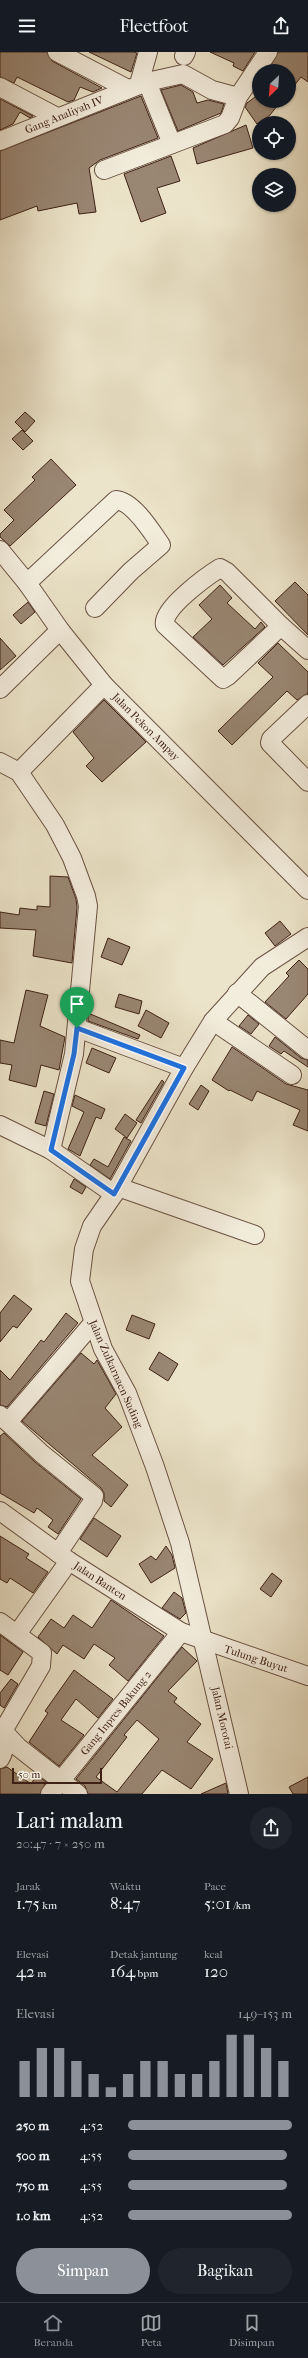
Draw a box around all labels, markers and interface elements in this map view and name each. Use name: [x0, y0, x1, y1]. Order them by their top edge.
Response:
icon: menu: [16, 15, 38, 37]
icon: share: [270, 15, 292, 37]
text: Fleetfoot: [119, 16, 189, 37]
north arrow: [252, 64, 296, 108]
map controls: [252, 64, 296, 212]
street label: Gang Analiyah IV: [23, 93, 106, 137]
button: locate: [252, 116, 296, 160]
button: layers: [252, 168, 296, 212]
street label: Jalan Pekon Ampay: [109, 690, 183, 764]
pin: [60, 987, 94, 1028]
icon: arrive: [66, 993, 88, 1015]
street label: Jalan Zulkarnaen Suding: [86, 1317, 146, 1430]
street label: Jalan Banten: [70, 1559, 129, 1603]
street label: Tulung Buyut: [222, 1643, 290, 1675]
street label: Gang Inpres Bakung 2: [78, 1668, 154, 1758]
street label: Jalan Morotai: [208, 1685, 236, 1751]
scale bar: [12, 1766, 102, 1785]
text: 50 m: [18, 1768, 40, 1781]
button: share: [250, 1807, 292, 1849]
text: Lari malam: [16, 1808, 123, 1834]
text: 20:47 · 7 × 250 m: [16, 1836, 105, 1851]
text: Jarak: [16, 1880, 40, 1893]
text: Waktu: [110, 1880, 141, 1893]
text: Pace: [204, 1880, 226, 1893]
text: 1.75: [16, 1893, 40, 1913]
text: 8:47: [110, 1893, 140, 1913]
text: 5:01: [204, 1893, 231, 1913]
text: km: [40, 1899, 57, 1912]
text: /km: [231, 1899, 251, 1912]
text: Elevasi: [16, 1948, 49, 1961]
text: Detak jantung: [110, 1948, 178, 1961]
text: kcal: [204, 1948, 223, 1961]
text: 42: [16, 1961, 35, 1981]
text: 164: [110, 1961, 135, 1981]
text: 120: [204, 1961, 228, 1981]
text: m: [35, 1967, 46, 1980]
text: bpm: [135, 1967, 158, 1980]
text: Elevasi: [16, 2006, 55, 2021]
text: 149–153 m: [238, 2006, 292, 2021]
text: 250 m: [16, 2118, 49, 2133]
text: 4:52: [80, 2118, 103, 2133]
text: 500 m: [16, 2148, 50, 2163]
text: 4:55: [80, 2148, 102, 2163]
text: 750 m: [16, 2178, 49, 2193]
text: 4:55: [80, 2178, 102, 2193]
text: 1.0 km: [16, 2208, 51, 2223]
text: 4:52: [80, 2208, 103, 2223]
button: Simpan: [16, 2248, 150, 2294]
button: Bagikan: [158, 2248, 292, 2294]
tab: Beranda: [33, 2312, 73, 2349]
tab: Peta: [140, 2312, 162, 2349]
tab: Disimpan: [229, 2312, 275, 2349]

